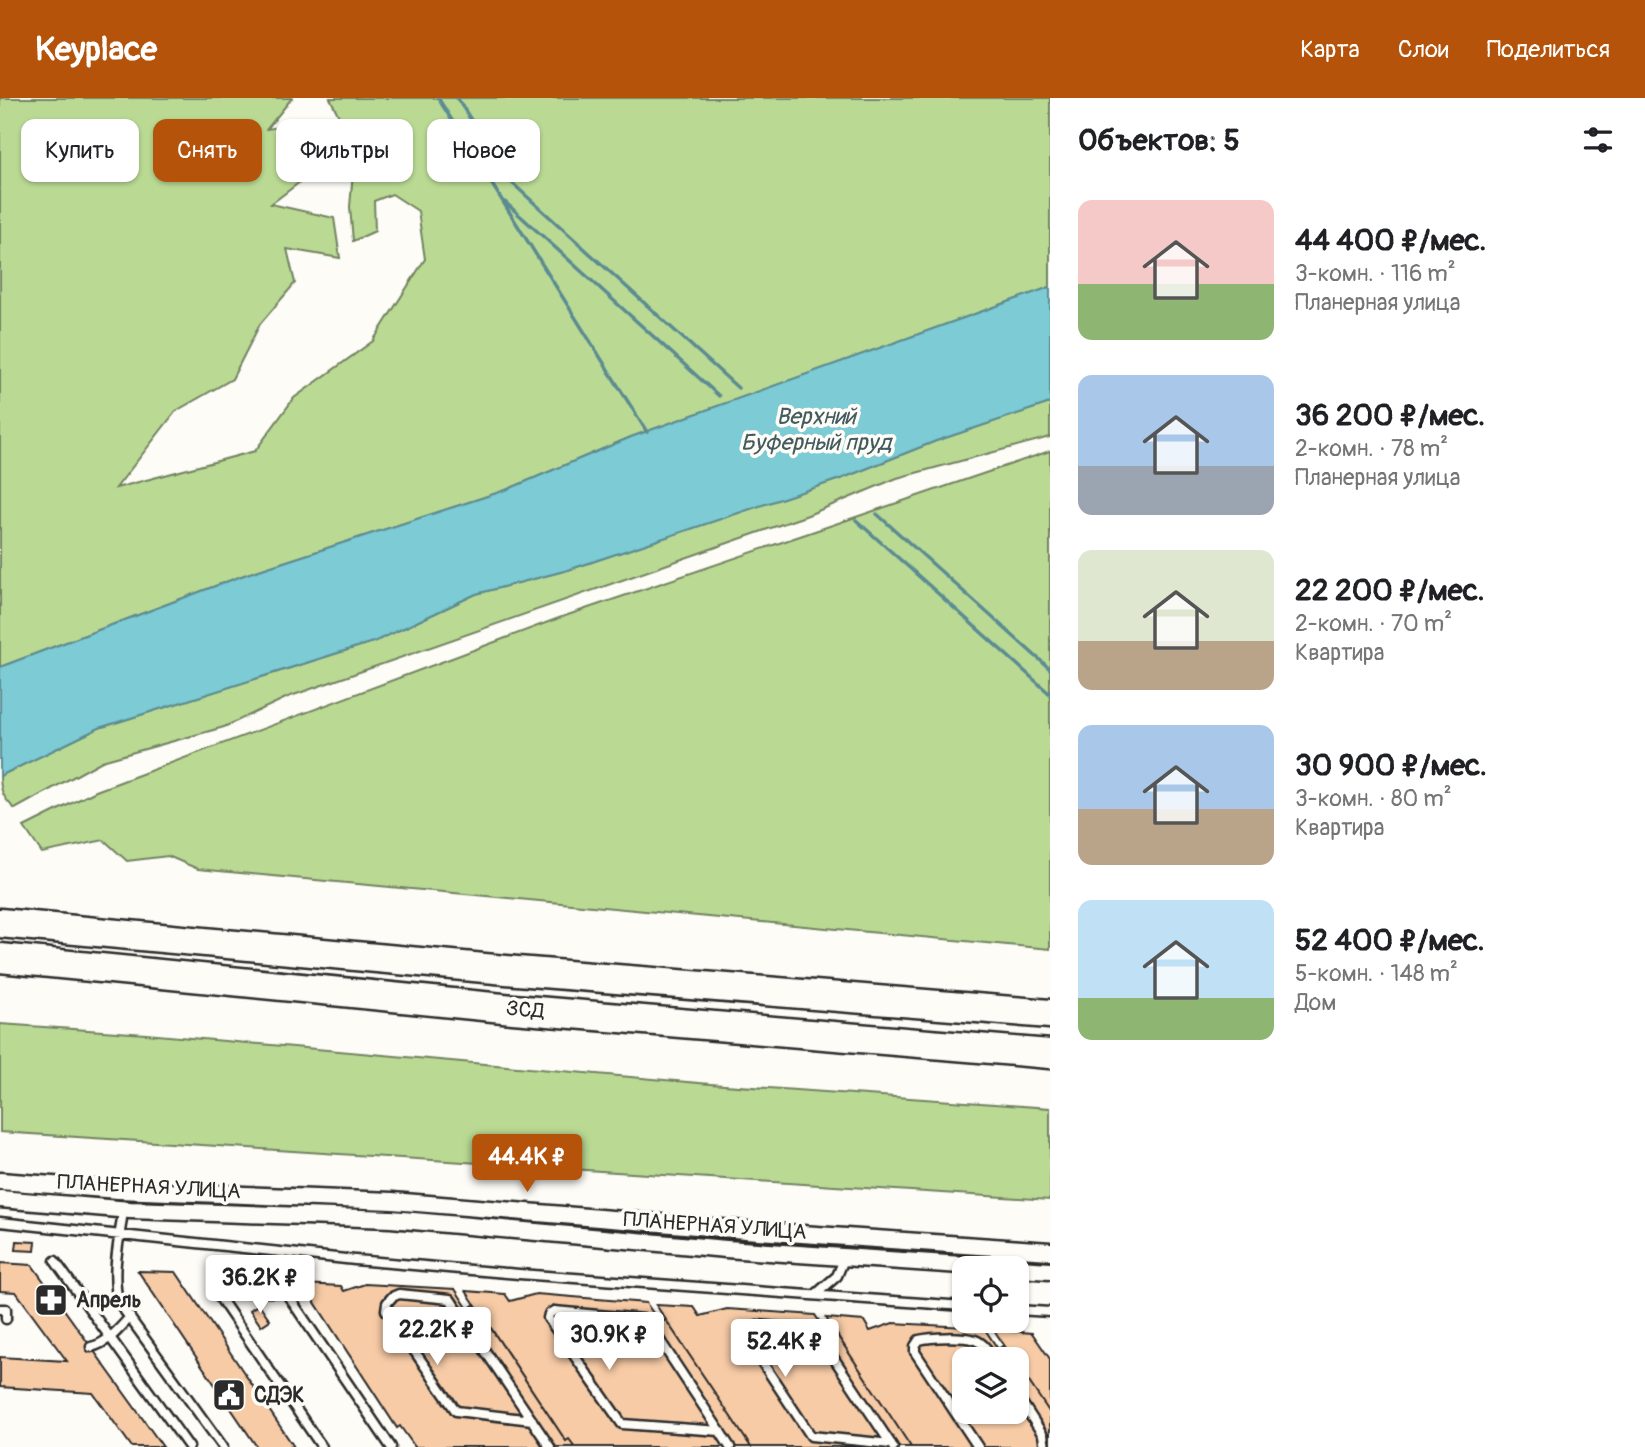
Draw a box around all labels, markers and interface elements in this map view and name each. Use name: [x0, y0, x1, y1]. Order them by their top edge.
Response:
text: Keyplace: [35, 29, 157, 70]
text: Карта: [1300, 35, 1360, 64]
text: Слои: [1398, 35, 1449, 64]
text: Поделиться: [1487, 35, 1610, 64]
chip: Купить: [21, 119, 139, 182]
chip: Снять: [153, 119, 262, 182]
chip: Фильтры: [276, 119, 413, 182]
chip: Новое: [427, 119, 540, 182]
icon: filters: [1579, 121, 1617, 159]
text: Объектов: 5: [1078, 122, 1240, 159]
text: 44 400 ₽/мес.: [1295, 222, 1486, 259]
icon: home: [1134, 228, 1218, 312]
text: 3-комн. · 116 m²: [1295, 259, 1456, 288]
text: Планерная улица: [1295, 288, 1461, 317]
text: 36 200 ₽/мес.: [1295, 397, 1485, 434]
water label: Верхний Буферный пруд: [741, 402, 893, 457]
icon: home: [1134, 403, 1218, 487]
text: 2-комн. · 78 m²: [1295, 434, 1448, 463]
text: Планерная улица: [1295, 463, 1461, 492]
text: 22 200 ₽/мес.: [1295, 572, 1484, 609]
icon: home: [1134, 578, 1218, 662]
text: 2-комн. · 70 m²: [1295, 609, 1452, 638]
text: Квартира: [1295, 638, 1384, 667]
text: 30 900 ₽/мес.: [1295, 747, 1487, 784]
icon: home: [1134, 753, 1218, 837]
text: 3-комн. · 80 m²: [1295, 784, 1452, 813]
text: Квартира: [1295, 813, 1384, 842]
text: 52 400 ₽/мес.: [1295, 922, 1485, 959]
icon: home: [1134, 928, 1218, 1012]
text: 5-комн. · 148 m²: [1295, 959, 1458, 988]
text: Дом: [1295, 988, 1336, 1017]
street label: ЗСД: [505, 995, 546, 1025]
pin: 44.4K ₽: [462, 1134, 592, 1194]
text: 44.4K ₽: [488, 1142, 566, 1171]
street label: ПЛАНЕРНАЯ УЛИЦА: [57, 1169, 241, 1205]
street label: ПЛАНЕРНАЯ УЛИЦА: [623, 1206, 807, 1246]
pin: 36.2K ₽: [195, 1256, 325, 1315]
map controls: [952, 1256, 1029, 1424]
button: locate: [952, 1256, 1029, 1333]
text: 36.2K ₽: [222, 1263, 298, 1292]
pharmacy icon: Апрель: [32, 1281, 70, 1319]
place label: Апрель: [76, 1287, 141, 1314]
pin: 22.2K ₽: [372, 1308, 502, 1367]
pin: 30.9K ₽: [544, 1312, 674, 1372]
text: 22.2K ₽: [399, 1315, 475, 1344]
text: 30.9K ₽: [570, 1320, 648, 1349]
pin: 52.4K ₽: [720, 1320, 850, 1379]
text: 52.4K ₽: [747, 1327, 823, 1356]
button: layers: [952, 1347, 1029, 1424]
public building icon: СДЭК: [210, 1376, 248, 1414]
place label: СДЭК: [254, 1382, 304, 1409]

